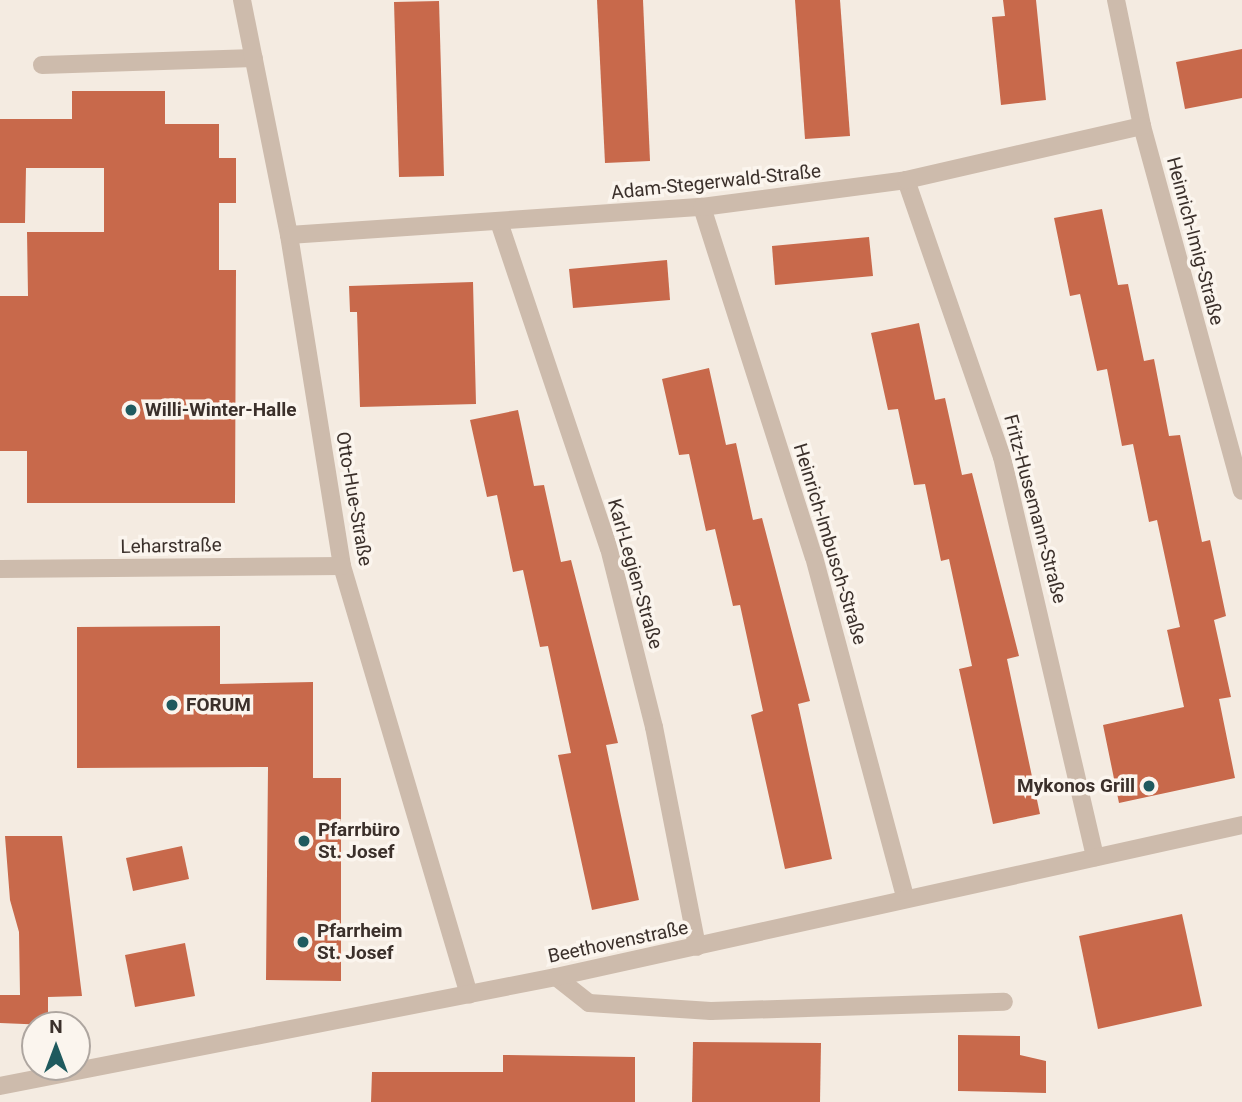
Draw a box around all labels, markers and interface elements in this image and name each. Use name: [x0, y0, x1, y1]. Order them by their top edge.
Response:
street label: Heinrich-Imig-Straße: [1162, 154, 1228, 328]
street label: Adam-Stegerwald-Straße: [610, 160, 822, 204]
place label: Willi-Winter-Halle: [145, 399, 297, 421]
marker: Willi-Winter-Halle: [123, 402, 139, 418]
street label: Fritz-Husemann-Straße: [999, 412, 1071, 606]
street label: Otto-Hue-Straße: [331, 430, 377, 568]
street label: Heinrich-Imbusch-Straße: [789, 441, 871, 647]
street label: Karl-Legien-Straße: [603, 496, 667, 652]
street label: Leharstraße: [120, 534, 222, 558]
place label: FORUM: [186, 694, 251, 716]
marker: FORUM: [164, 697, 180, 713]
place label: Mykonos Grill: [1017, 775, 1135, 797]
marker: Mykonos Grill: [1141, 778, 1157, 794]
place label: Pfarrbüro St. Josef: [318, 819, 400, 863]
marker: Pfarrbüro St. Josef: [296, 833, 312, 849]
street label: Beethovenstraße: [546, 916, 690, 968]
place label: Pfarrheim St. Josef: [317, 920, 403, 964]
marker: Pfarrheim St. Josef: [295, 934, 311, 950]
north arrow: [21, 1011, 91, 1081]
text: N: [49, 1015, 63, 1038]

